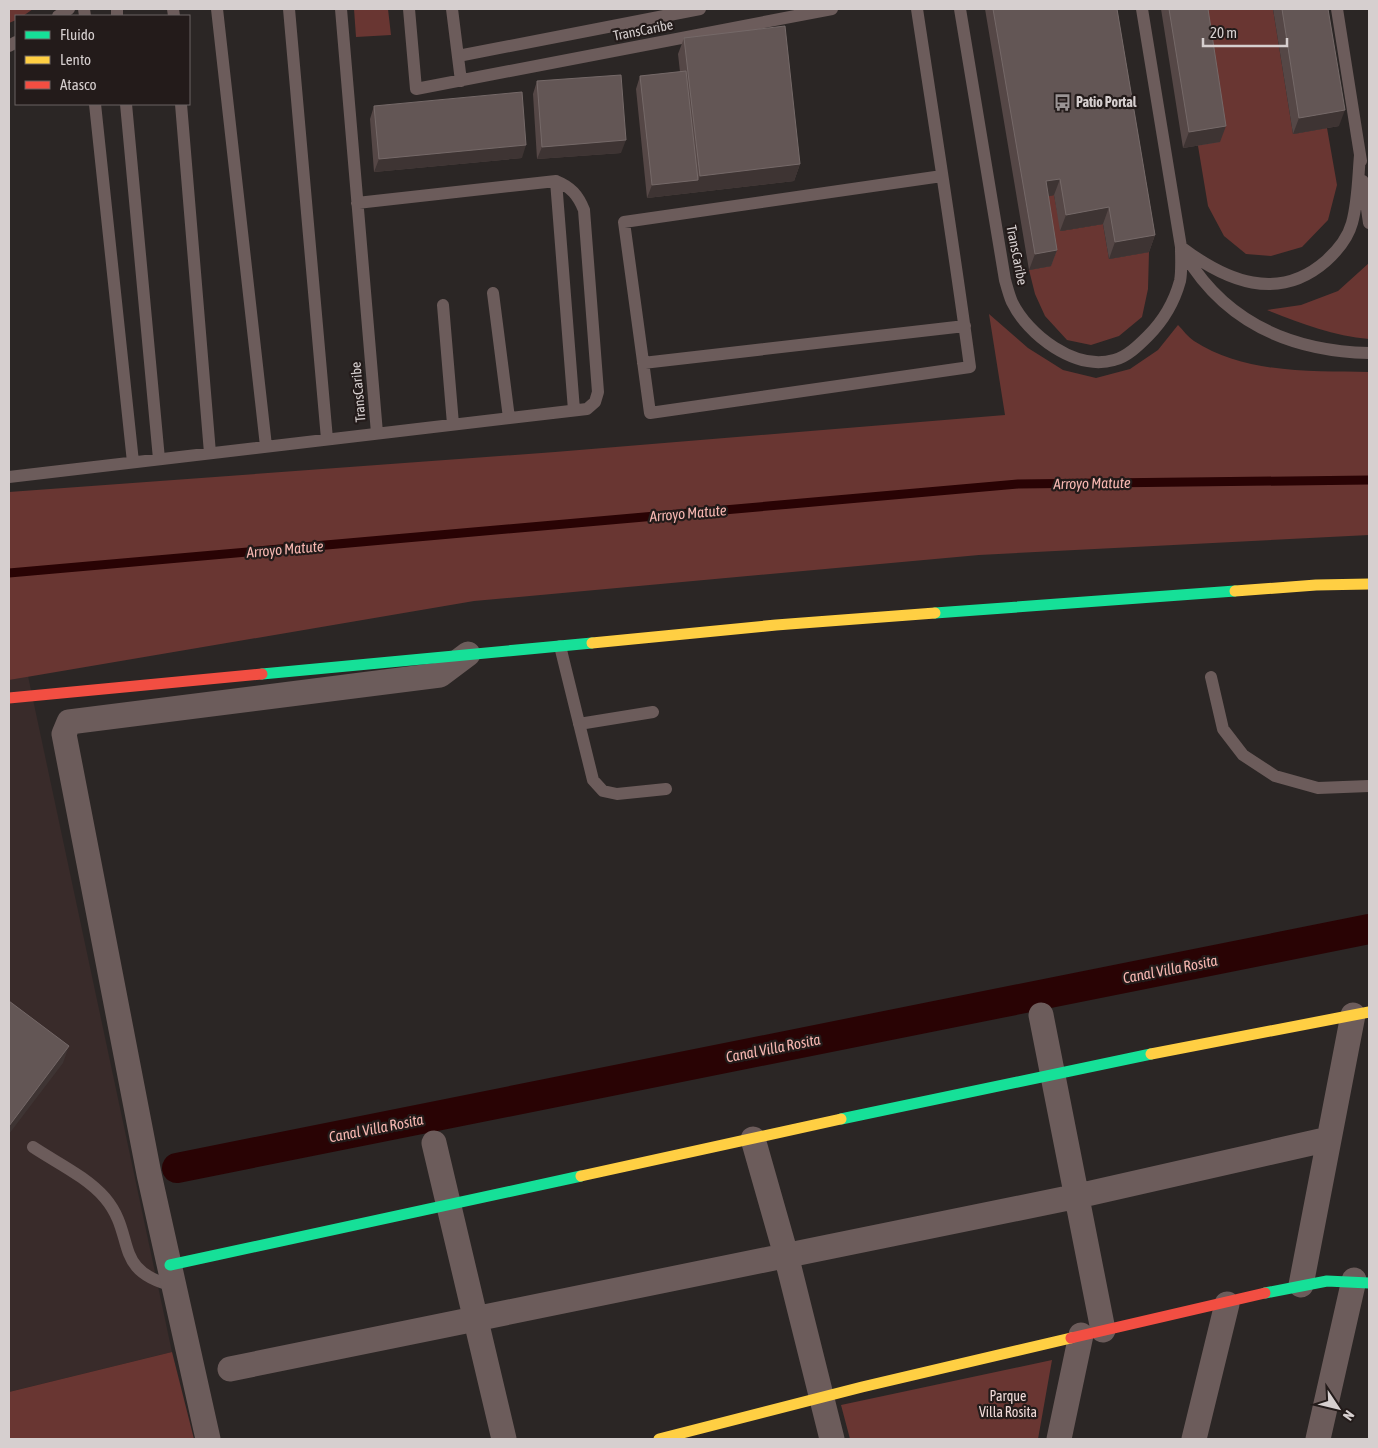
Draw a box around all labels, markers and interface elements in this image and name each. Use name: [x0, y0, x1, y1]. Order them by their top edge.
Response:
legend: [15, 15, 190, 105]
scale bar: [1203, 15, 1287, 47]
street label: TransCaribe: [612, 16, 674, 44]
text: 20 m: [1210, 24, 1237, 41]
text: Fluido: [60, 26, 95, 43]
text: Lento: [60, 51, 91, 68]
text: Atasco: [60, 76, 97, 93]
bus stop icon: Patio Portal: [1052, 92, 1072, 112]
place label: Patio Portal: [1076, 94, 1137, 110]
street label: TransCaribe: [1003, 224, 1031, 286]
street label: TransCaribe: [347, 361, 369, 423]
water label: Arroyo Matute: [1052, 474, 1131, 492]
water label: Arroyo Matute: [648, 501, 727, 525]
water label: Arroyo Matute: [245, 537, 324, 561]
water label: Canal Villa Rosita: [1121, 951, 1219, 987]
water label: Canal Villa Rosita: [724, 1030, 822, 1066]
water label: Canal Villa Rosita: [327, 1110, 425, 1146]
north arrow: [1313, 1383, 1363, 1433]
park label: Parque Villa Rosita: [979, 1388, 1037, 1420]
text: N: [1340, 1407, 1358, 1423]

